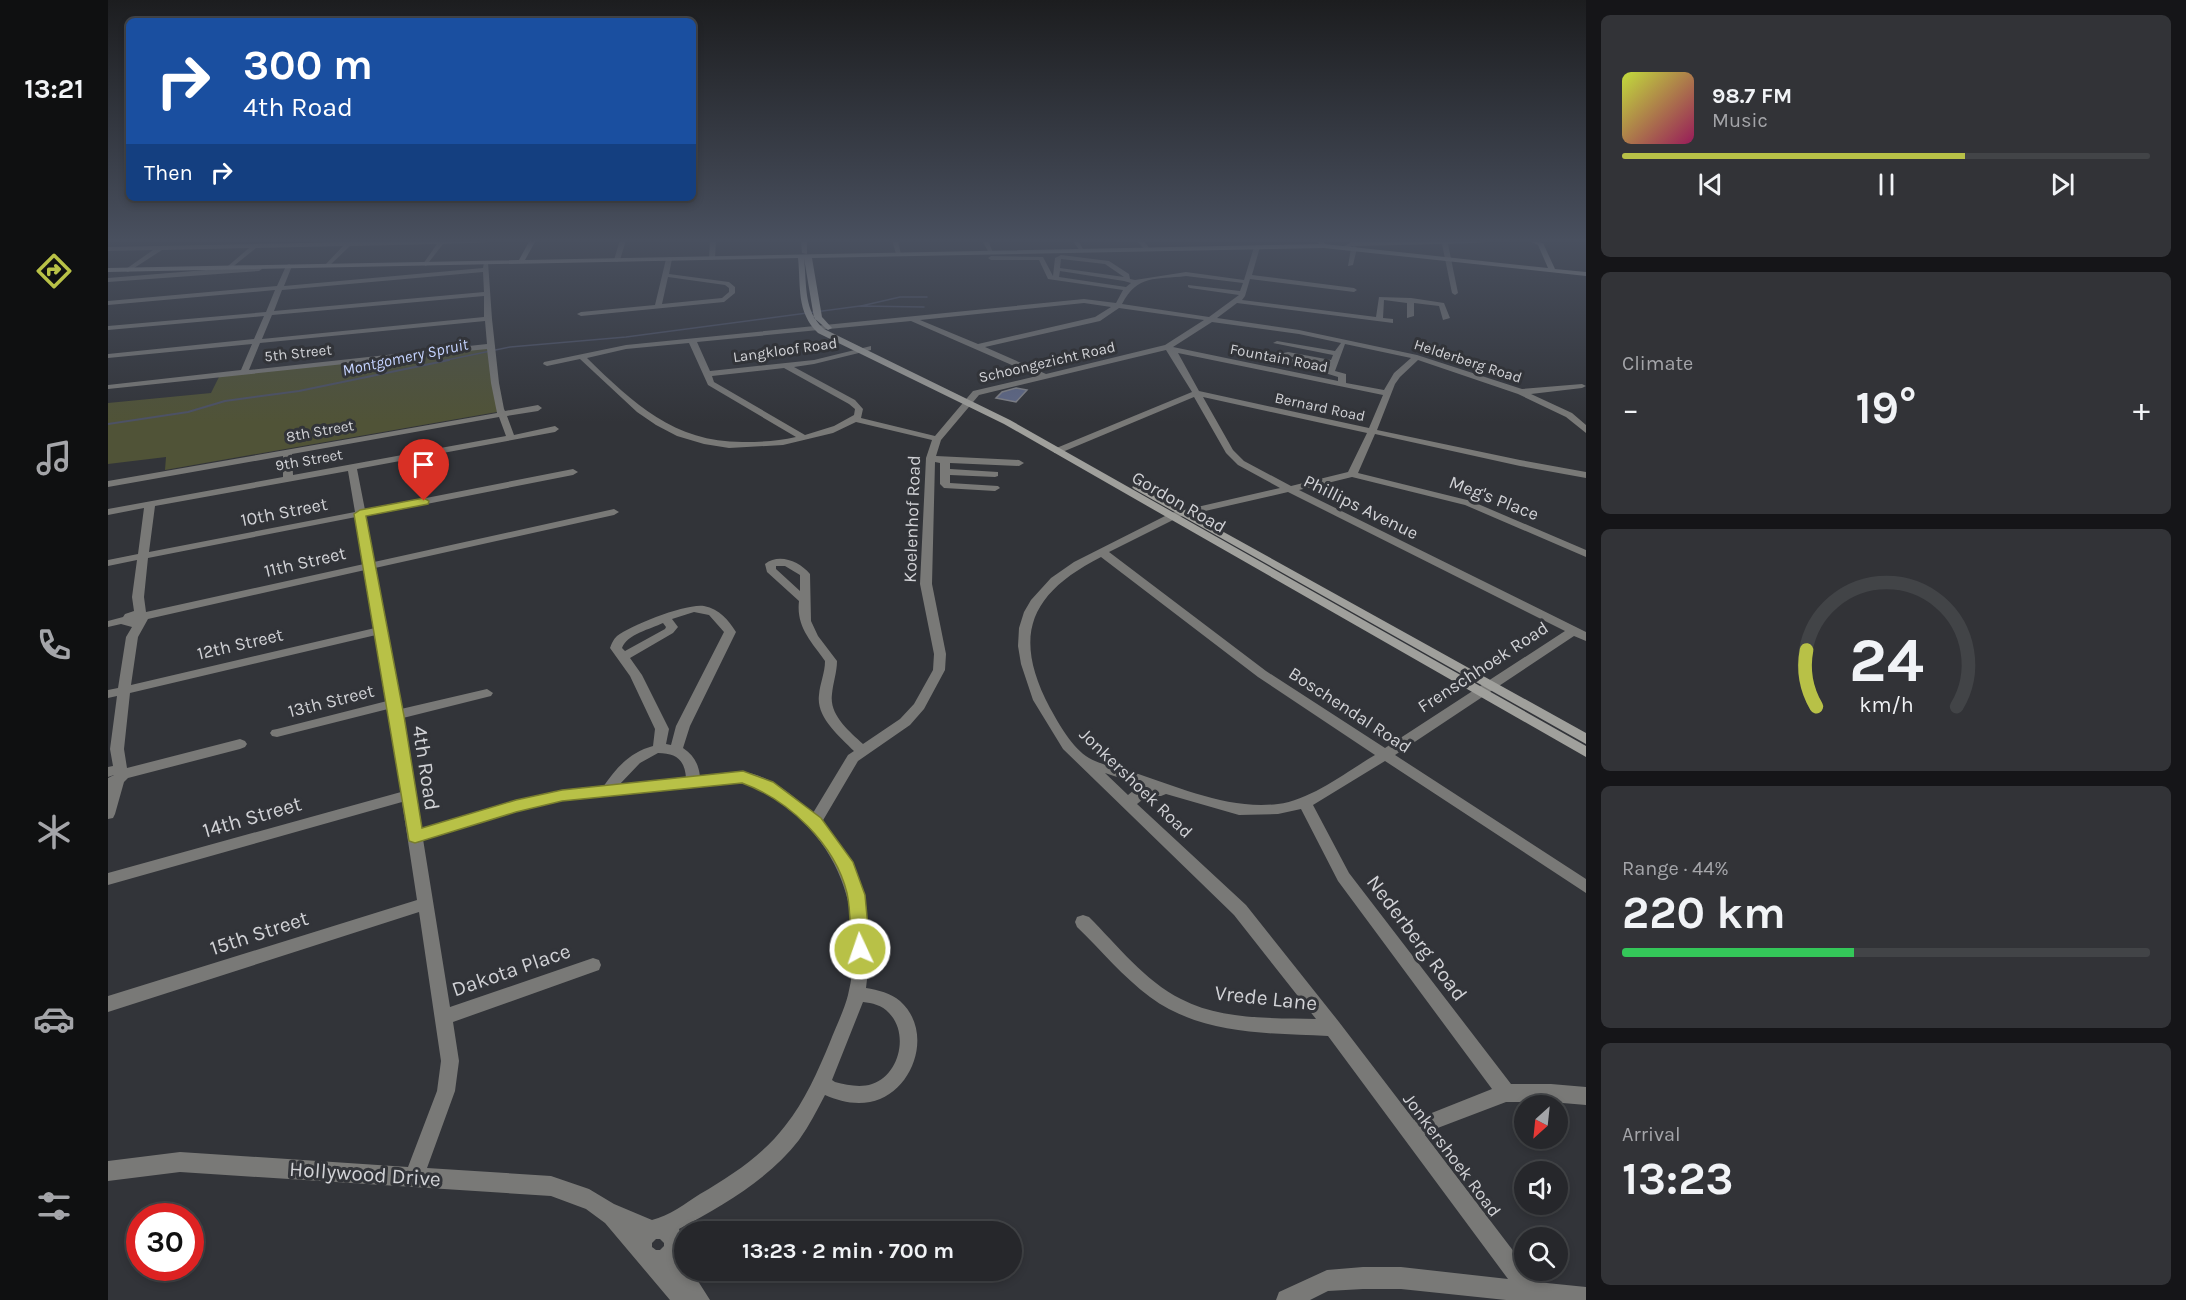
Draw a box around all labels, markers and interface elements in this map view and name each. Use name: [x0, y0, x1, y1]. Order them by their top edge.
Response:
text: 300 m: [243, 40, 373, 90]
icon: right: [144, 42, 222, 120]
text: 13:21: [24, 73, 84, 105]
text: 98.7 FM: [1712, 83, 1792, 109]
text: 4th Road: [243, 91, 353, 123]
text: Music: [1712, 109, 1768, 132]
icon: right: [205, 156, 238, 189]
text: Then: [144, 160, 193, 186]
icon: previous: [1694, 168, 1727, 201]
icon: pause: [1870, 168, 1903, 201]
icon: next: [2046, 168, 2079, 201]
icon: directions: [33, 250, 75, 292]
water label: Montgomery Spruit: [340, 334, 470, 380]
street label: Langkloof Road: [732, 334, 838, 366]
street label: Helderberg Road: [1412, 335, 1524, 387]
street label: Schoongezicht Road: [977, 338, 1117, 386]
street label: 5th Street: [263, 340, 333, 365]
street label: Fountain Road: [1229, 340, 1329, 376]
text: Climate: [1622, 352, 1693, 375]
text: 19°: [1856, 382, 1916, 434]
street label: Bernard Road: [1273, 389, 1367, 425]
text: −: [1622, 390, 1639, 428]
text: +: [2133, 390, 2150, 428]
street label: 8th Street: [285, 416, 356, 446]
icon: music: [33, 437, 75, 479]
pin: [398, 439, 449, 501]
street label: 9th Street: [274, 445, 344, 475]
icon: arrive: [407, 448, 440, 481]
street label: Koelenhof Road: [899, 455, 925, 583]
street label: Gordon Road: [1128, 466, 1230, 538]
street label: Phillips Avenue: [1300, 470, 1422, 544]
street label: Meg's Place: [1446, 471, 1542, 525]
street label: 10th Street: [239, 493, 329, 531]
street label: 11th Street: [262, 542, 348, 582]
street label: Frenschhoek Road: [1413, 617, 1553, 717]
street label: 12th Street: [195, 623, 285, 665]
icon: phone: [33, 624, 75, 666]
text: 24: [1849, 624, 1923, 697]
street label: Boschendal Road: [1284, 662, 1416, 758]
street label: 13th Street: [286, 680, 377, 722]
text: km/h: [1859, 692, 1913, 717]
street label: Jonkershoek Road: [1075, 723, 1197, 843]
street label: 4th Road: [407, 724, 445, 812]
street label: 14th Street: [200, 791, 304, 843]
icon: climate: [33, 811, 75, 853]
text: Range · 44%: [1622, 857, 1729, 880]
street label: Nederberg Road: [1362, 870, 1472, 1006]
text: 220 km: [1622, 887, 1786, 939]
street label: 15th Street: [207, 906, 311, 960]
position arrow: [828, 917, 892, 981]
street label: Dakota Place: [449, 938, 573, 1002]
street label: Vrede Lane: [1214, 981, 1318, 1015]
icon: car: [33, 998, 75, 1040]
street label: Jonkershoek Road: [1398, 1089, 1506, 1221]
north arrow: [1514, 1095, 1568, 1149]
map controls: [1514, 1095, 1568, 1281]
text: Arrival: [1622, 1123, 1681, 1146]
text: 13:23: [1622, 1153, 1733, 1205]
street label: Hollywood Drive: [288, 1157, 442, 1191]
button: sound: [1514, 1161, 1568, 1215]
icon: filters: [33, 1185, 75, 1227]
speed limit sign: 30: [126, 1203, 204, 1281]
button: search: [1514, 1227, 1568, 1281]
text: 13:23 · 2 min · 700 m: [742, 1238, 954, 1264]

